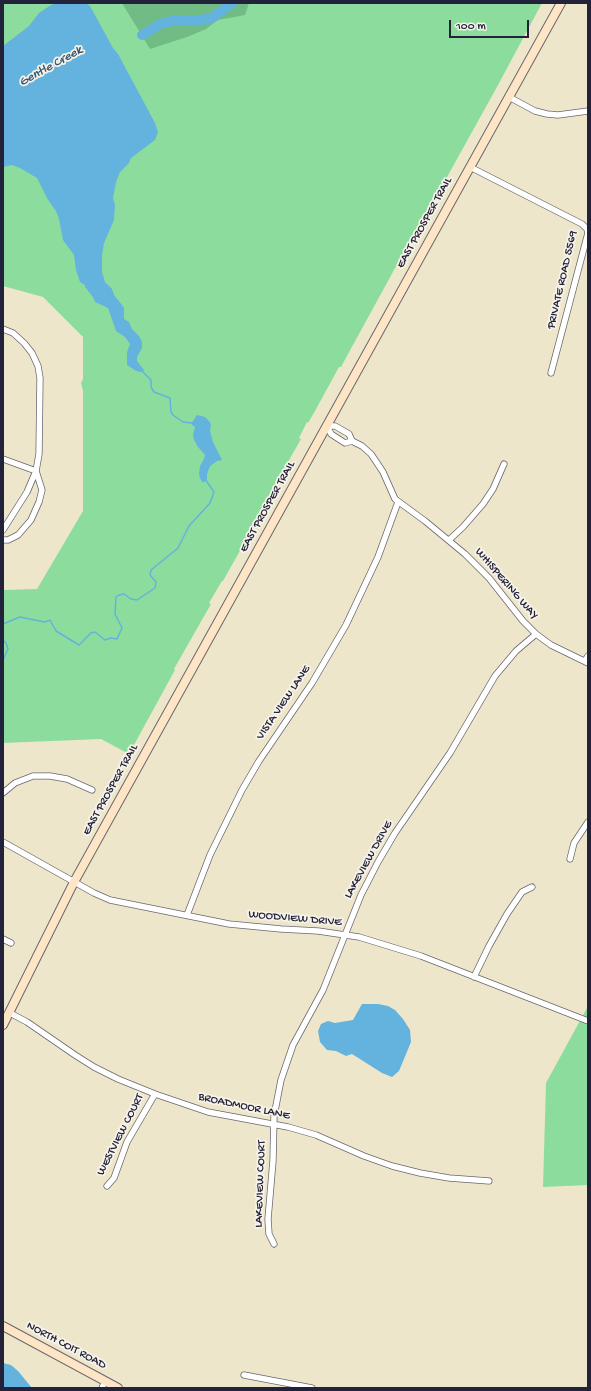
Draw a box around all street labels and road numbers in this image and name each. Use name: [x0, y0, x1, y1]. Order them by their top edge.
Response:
street label: EAST PROSPER TRAIL: [394, 175, 456, 271]
street label: PRIVATE ROAD 5569: [545, 229, 581, 331]
street label: EAST PROSPER TRAIL: [237, 459, 299, 555]
street label: WHISPERING WAY: [471, 545, 541, 623]
street label: VISTA VIEW LANE: [254, 663, 314, 743]
street label: EAST PROSPER TRAIL: [80, 742, 142, 838]
street label: LAKEVIEW DRIVE: [342, 819, 396, 901]
street label: WOODVIEW DRIVE: [248, 908, 342, 930]
street label: BROADMOOR LANE: [197, 1090, 291, 1124]
street label: WESTVIEW COURT: [94, 1092, 148, 1178]
street label: LAKEVIEW COURT: [252, 1140, 270, 1228]
street label: NORTH COIT ROAD: [24, 1319, 108, 1373]

